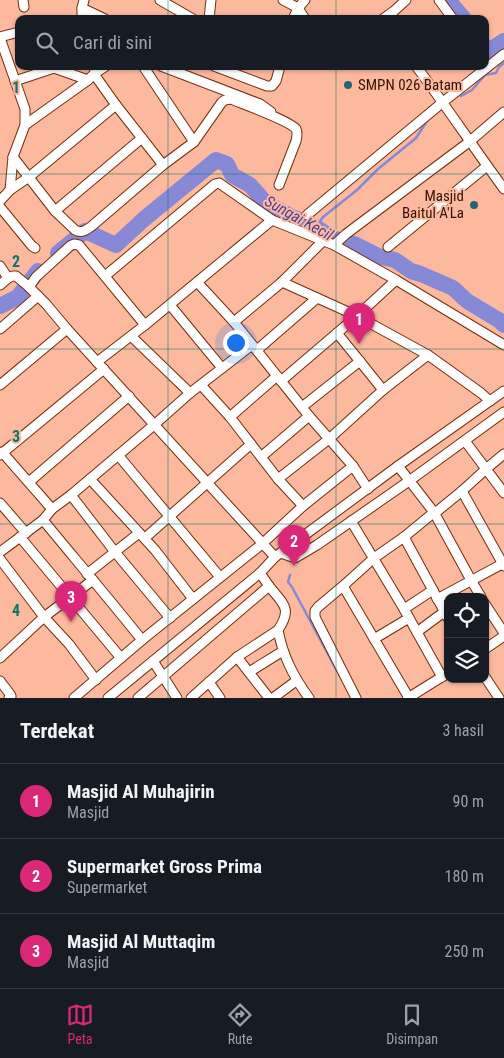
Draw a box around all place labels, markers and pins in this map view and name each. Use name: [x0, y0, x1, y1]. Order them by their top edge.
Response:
place label: SMPN 026 Batam: [358, 76, 462, 94]
marker: SMPN 026 Batam: [342, 79, 354, 91]
place label: Masjid Baitul A'La: [402, 187, 464, 222]
marker: Masjid Baitul A'La: [468, 199, 480, 211]
pin: 1: [343, 303, 375, 344]
pin: 2: [278, 525, 310, 566]
pin: 3: [55, 581, 87, 622]

